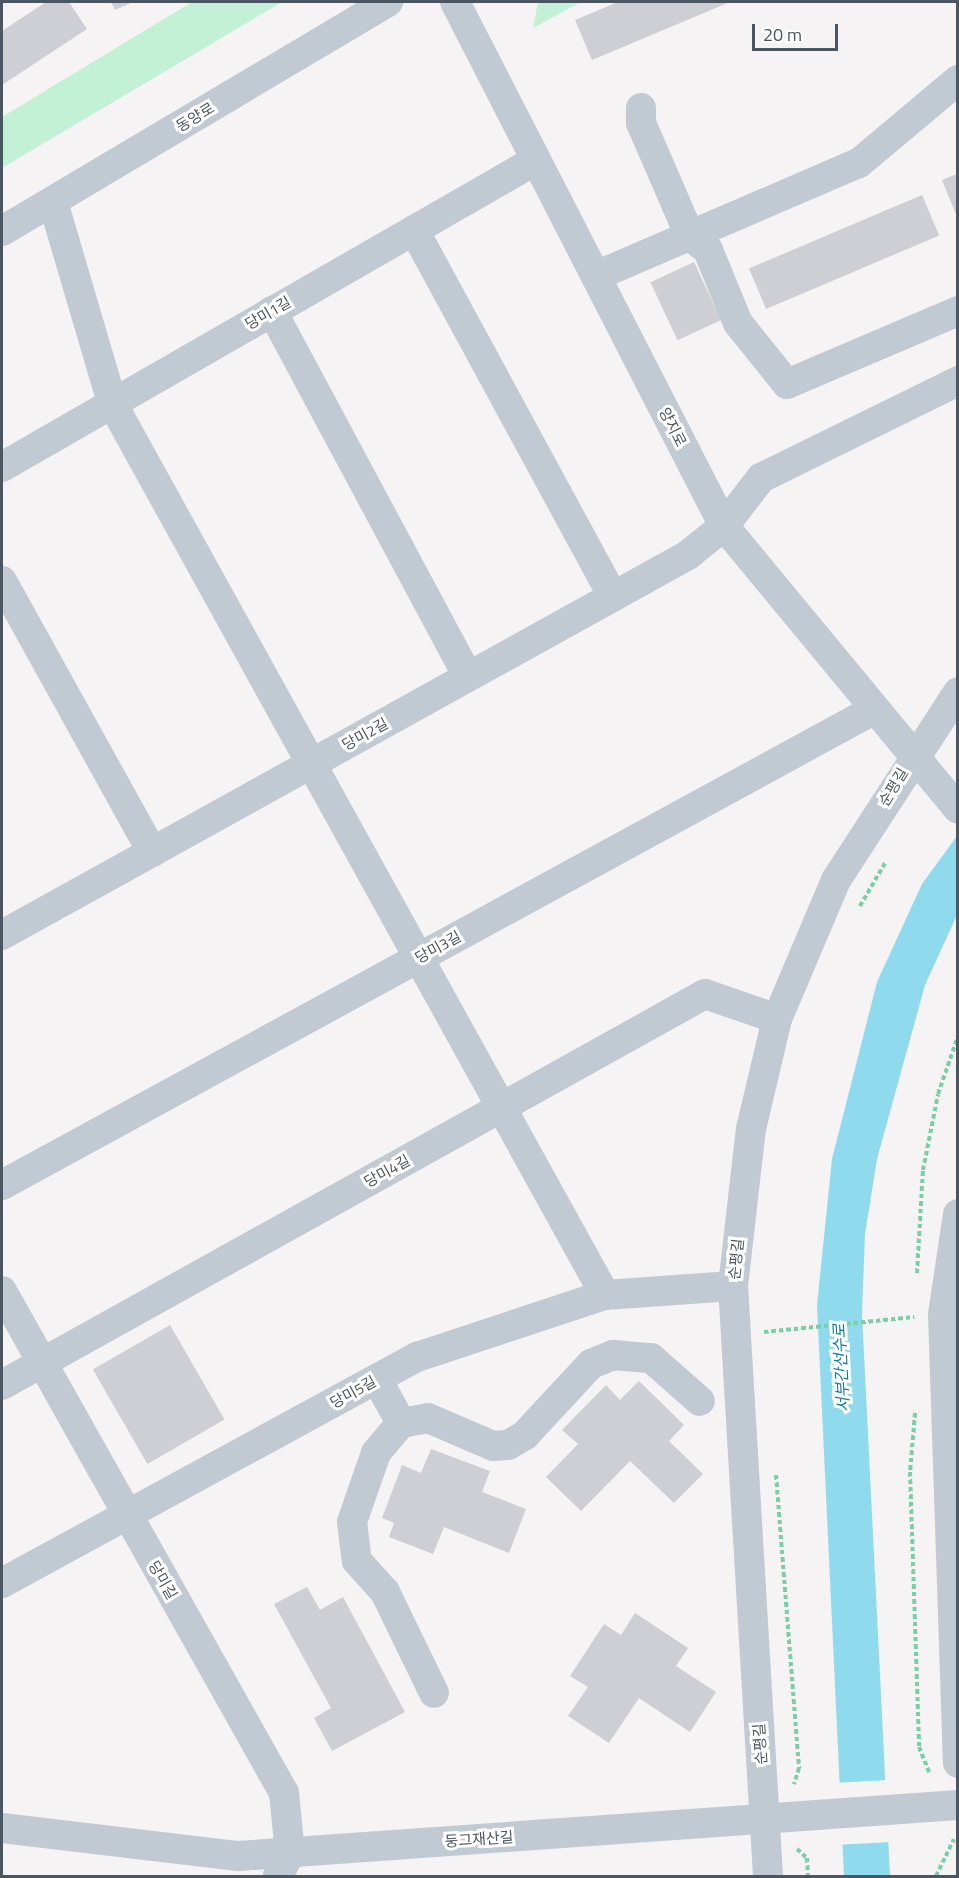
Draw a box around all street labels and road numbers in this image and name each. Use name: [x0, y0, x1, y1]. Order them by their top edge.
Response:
street label: 동양로: [173, 99, 217, 135]
street label: 당미1길: [242, 293, 294, 333]
street label: 양지로: [656, 404, 690, 450]
street label: 당미2길: [339, 714, 391, 754]
street label: 순평길: [875, 765, 911, 809]
street label: 당미3길: [412, 927, 464, 967]
street label: 당미4길: [361, 1151, 413, 1191]
street label: 순평길: [725, 1237, 747, 1281]
street label: 당미5길: [327, 1372, 379, 1412]
street label: 당미길: [145, 1558, 181, 1602]
street label: 순평길: [750, 1723, 770, 1765]
street label: 둥그재산길: [444, 1828, 514, 1850]

